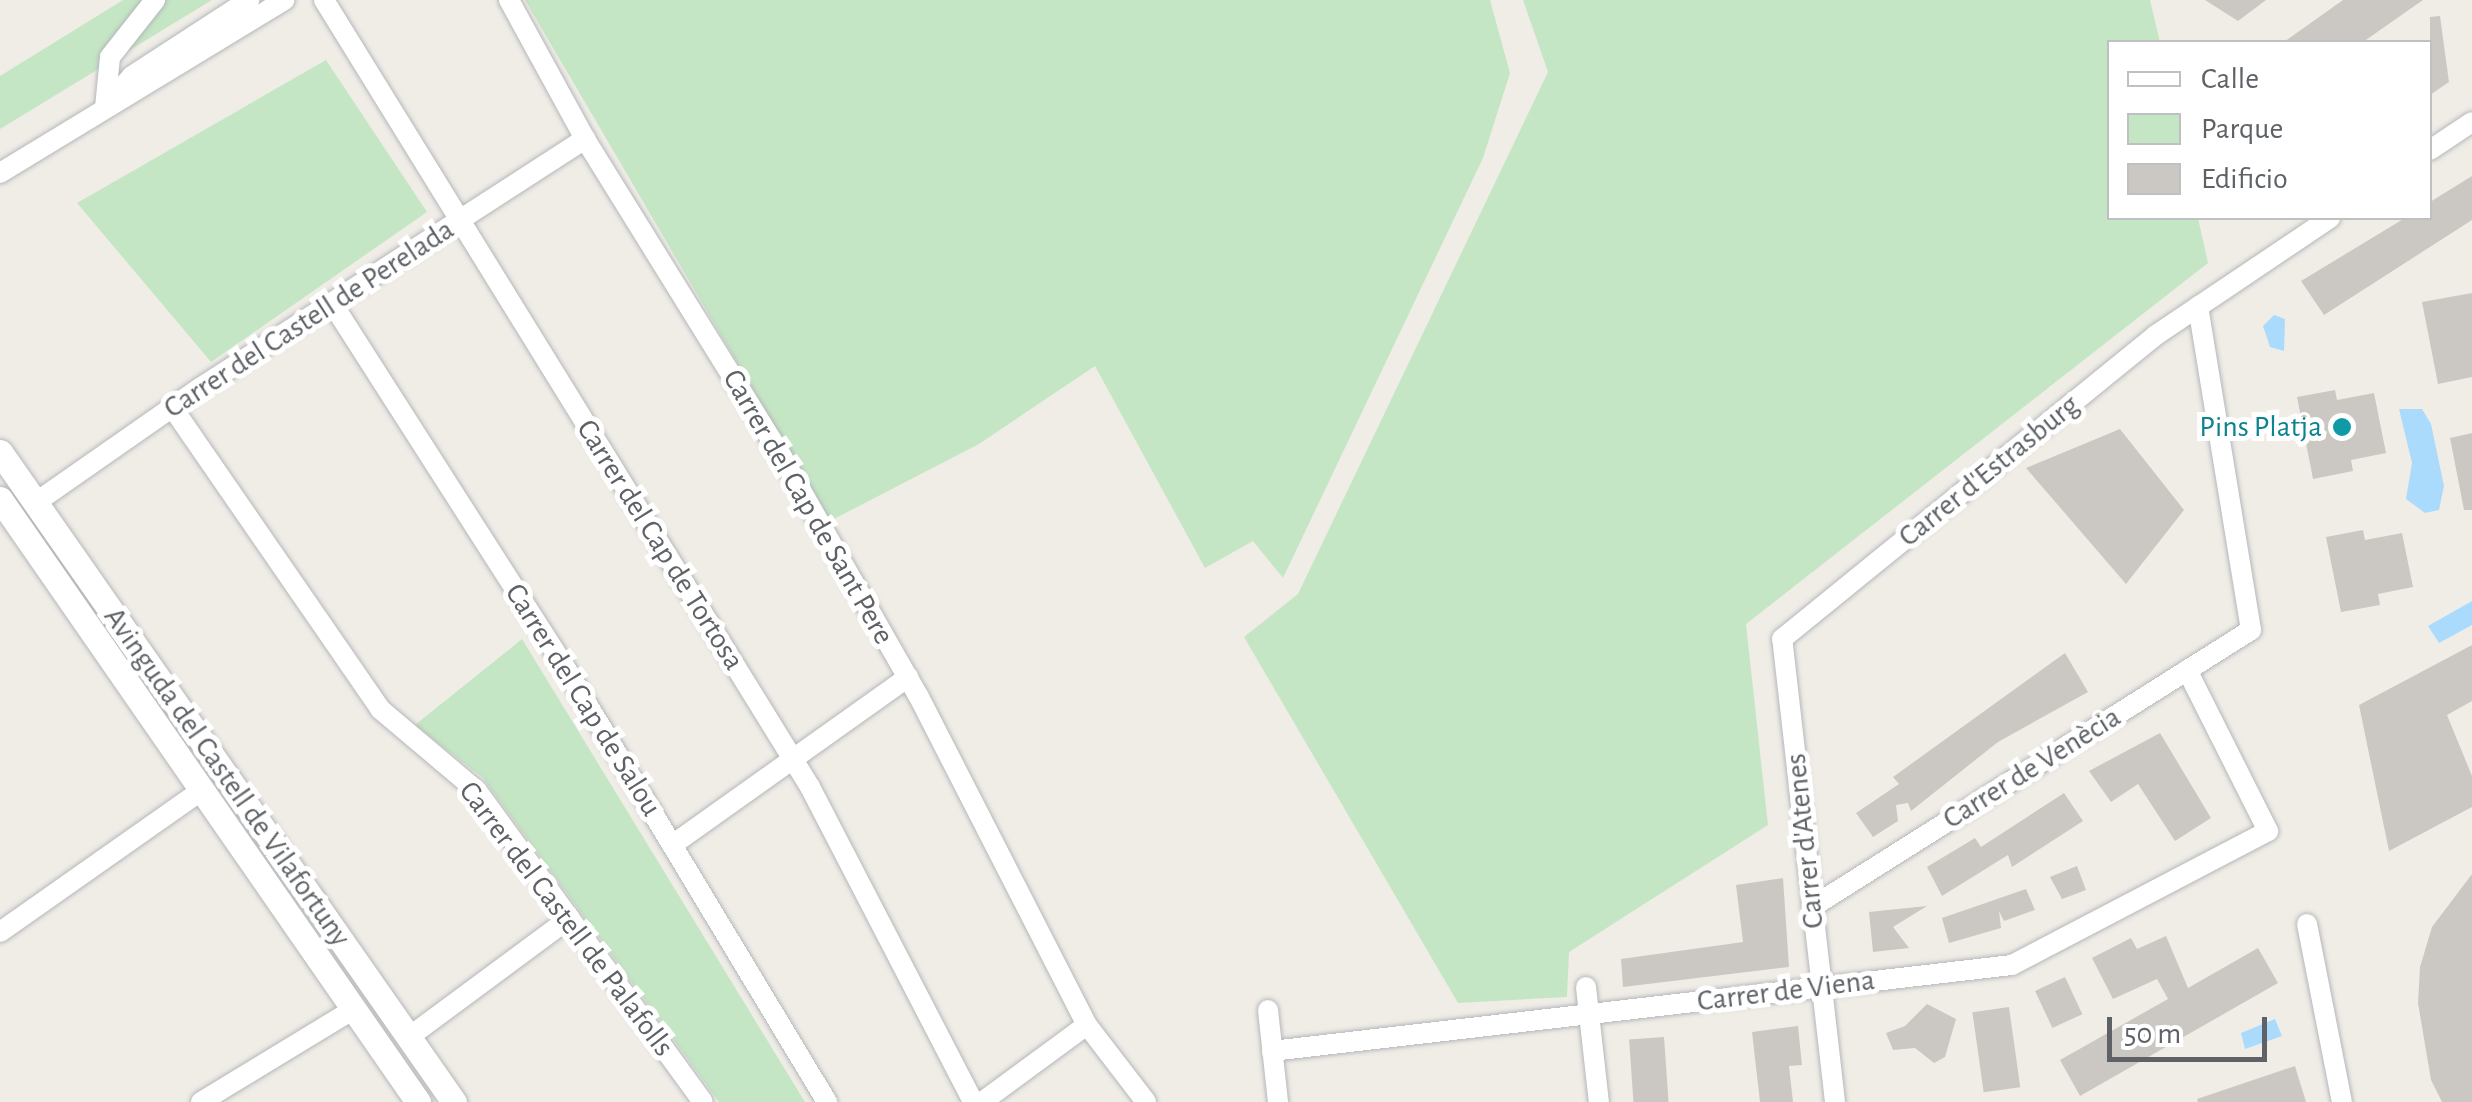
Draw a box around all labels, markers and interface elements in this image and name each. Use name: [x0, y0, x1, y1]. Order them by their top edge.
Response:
legend: [2107, 40, 2432, 220]
text: Calle: [2201, 64, 2259, 94]
text: Parque: [2201, 114, 2283, 144]
text: Edificio: [2201, 164, 2288, 194]
street label: Carrer del Castell de Perelada: [157, 212, 461, 426]
street label: Carrer del Cap de Sant Pere: [715, 363, 901, 651]
street label: Carrer d'Estrasburg: [1892, 387, 2086, 555]
place label: Pins Platja: [2199, 409, 2322, 445]
street label: Carrer del Cap de Tortosa: [568, 413, 752, 677]
marker: Pins Platja: [2331, 416, 2353, 438]
street label: Carrer del Cap de Salou: [497, 577, 669, 823]
street label: Avinguda del Castell de Vilafortuny: [96, 600, 358, 954]
street label: Carrer de Venècia: [1937, 699, 2127, 837]
street label: Carrer d'Atenes: [1778, 752, 1832, 930]
street label: Carrer del Castell de Palafolls: [451, 774, 681, 1064]
street label: Carrer de Viena: [1695, 962, 1877, 1020]
scale bar: [2112, 997, 2272, 1059]
text: 50 m: [2124, 1019, 2181, 1049]

